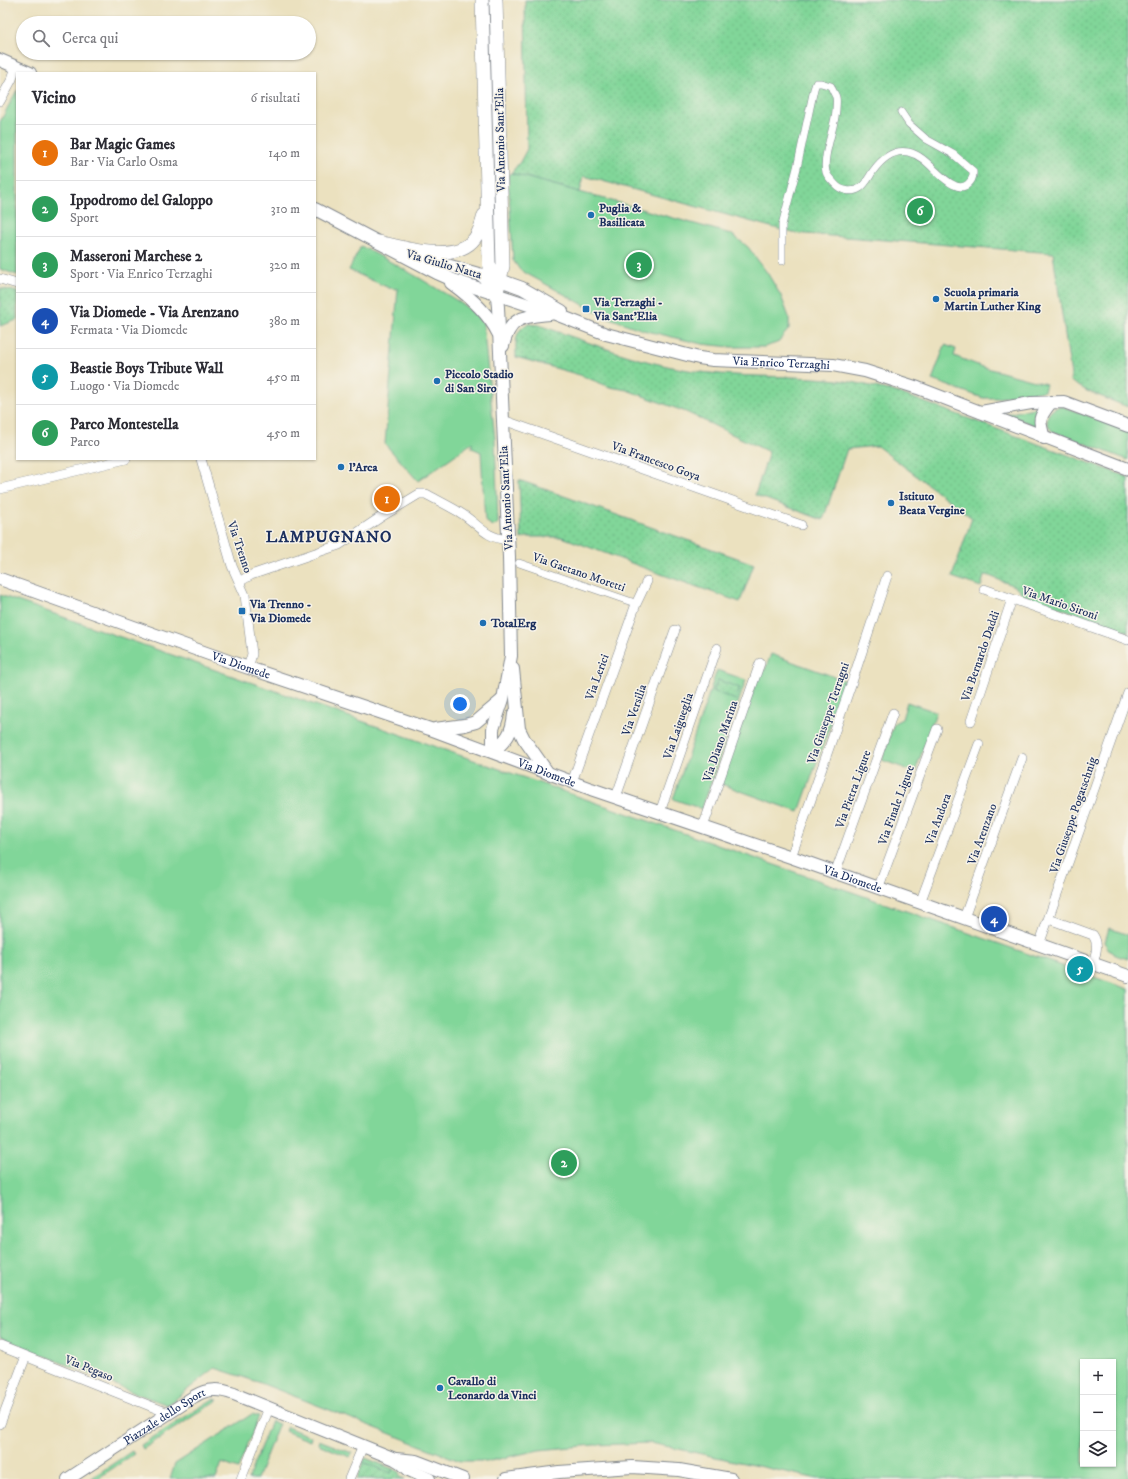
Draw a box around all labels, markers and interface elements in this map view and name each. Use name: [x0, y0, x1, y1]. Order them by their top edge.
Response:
search box: [16, 16, 316, 60]
icon: search: [30, 27, 52, 49]
text: Cerca qui: [62, 29, 118, 48]
text: Vicino: [32, 87, 76, 109]
street label: Via Antonio Sant'Elia: [492, 87, 509, 193]
text: 6 risultati: [251, 90, 300, 106]
text: Bar Magic Games: [70, 135, 175, 154]
text: 1: [43, 145, 47, 161]
text: 140 m: [268, 145, 300, 161]
text: Bar · Via Carlo Osma: [70, 154, 178, 170]
text: Ippodromo del Galoppo: [70, 191, 213, 210]
pin: 6: [907, 196, 933, 226]
text: 2: [42, 201, 48, 217]
text: 310 m: [271, 201, 300, 217]
place label: Puglia & Basilicata: [599, 201, 646, 230]
text: Sport: [70, 210, 99, 226]
marker: Puglia & Basilicata: [586, 210, 596, 220]
street label: Via Giulio Natta: [403, 246, 484, 283]
text: Masseroni Marchese 2: [70, 247, 202, 266]
pin: 3: [626, 250, 652, 280]
text: 3: [43, 257, 47, 273]
text: 320 m: [269, 257, 300, 273]
text: Sport · Via Enrico Terzaghi: [70, 266, 212, 282]
place label: Scuola primaria Martin Luther King: [944, 285, 1042, 314]
marker: Scuola primaria Martin Luther King: [931, 294, 941, 304]
place label: Via Terzaghi - Via Sant'Elia: [593, 295, 663, 324]
text: Via Diomede - Via Arenzano: [70, 303, 239, 322]
marker: Via Terzaghi - Via Sant'Elia: [581, 304, 591, 314]
text: 4: [41, 313, 49, 329]
text: 380 m: [269, 313, 300, 329]
text: Fermata · Via Diomede: [70, 322, 188, 338]
street label: Via Enrico Terzaghi: [731, 354, 830, 373]
text: Beastie Boys Tribute Wall: [70, 359, 223, 378]
place label: Piccolo Stadio di San Siro: [445, 367, 513, 396]
text: 5: [42, 369, 48, 385]
text: 450 m: [267, 369, 300, 385]
marker: Piccolo Stadio di San Siro: [432, 376, 442, 386]
text: Luogo · Via Diomede: [70, 378, 179, 394]
text: Parco Montestella: [70, 415, 179, 434]
text: 6: [42, 425, 48, 441]
text: 450 m: [267, 425, 300, 441]
text: Parco: [70, 434, 100, 450]
street label: Via Francesco Goya: [608, 438, 703, 485]
street label: Via Antonio Sant'Elia: [496, 445, 517, 551]
place label: l'Arca: [348, 460, 379, 475]
marker: l'Arca: [336, 462, 346, 472]
pin: 1: [374, 484, 400, 514]
place label: Istituto Beata Vergine: [899, 489, 965, 518]
marker: Istituto Beata Vergine: [886, 498, 896, 508]
street label: Via Trenno: [223, 518, 255, 575]
district label: LAMPUGNANO: [266, 527, 392, 547]
street label: Via Gaetano Moretti: [530, 549, 627, 595]
street label: Via Mario Sironi: [1019, 583, 1100, 623]
place label: Via Trenno - Via Diomede: [249, 597, 311, 626]
marker: Via Trenno - Via Diomede: [237, 606, 247, 616]
street label: Via Bernardo Daddi: [958, 609, 1003, 704]
place label: TotalErg: [490, 616, 537, 631]
marker: TotalErg: [478, 618, 488, 628]
street label: Via Diomede: [209, 648, 272, 683]
street label: Via Lerici: [582, 652, 613, 703]
street label: Via Giuseppe Terragni: [804, 661, 853, 767]
street label: Via Versilia: [618, 682, 651, 739]
street label: Via Laigueglia: [660, 690, 697, 762]
your location: [450, 694, 470, 714]
street label: Via Diano Marina: [699, 698, 742, 785]
street label: Via Pietra Ligure: [832, 748, 875, 831]
street label: Via Diomede: [514, 755, 578, 791]
street label: Via Giuseppe Pogatschnig: [1046, 755, 1100, 876]
street label: Via Finale Ligure: [875, 763, 918, 848]
street label: Via Andora: [922, 791, 955, 848]
street label: Via Arenzano: [964, 801, 1001, 868]
street label: Via Diomede: [820, 862, 884, 897]
pin: 4: [981, 904, 1007, 934]
pin: 5: [1067, 954, 1093, 984]
pin: 2: [551, 1148, 577, 1178]
street label: Via Pegaso: [62, 1352, 115, 1385]
map controls: [1080, 1359, 1116, 1467]
button: +: [1080, 1359, 1116, 1395]
place label: Cavallo di Leonardo da Vinci: [448, 1374, 536, 1403]
marker: Cavallo di Leonardo da Vinci: [435, 1383, 445, 1393]
street label: Piazzale dello Sport: [121, 1385, 208, 1449]
button: −: [1080, 1395, 1116, 1431]
button: layers: [1080, 1431, 1116, 1467]

